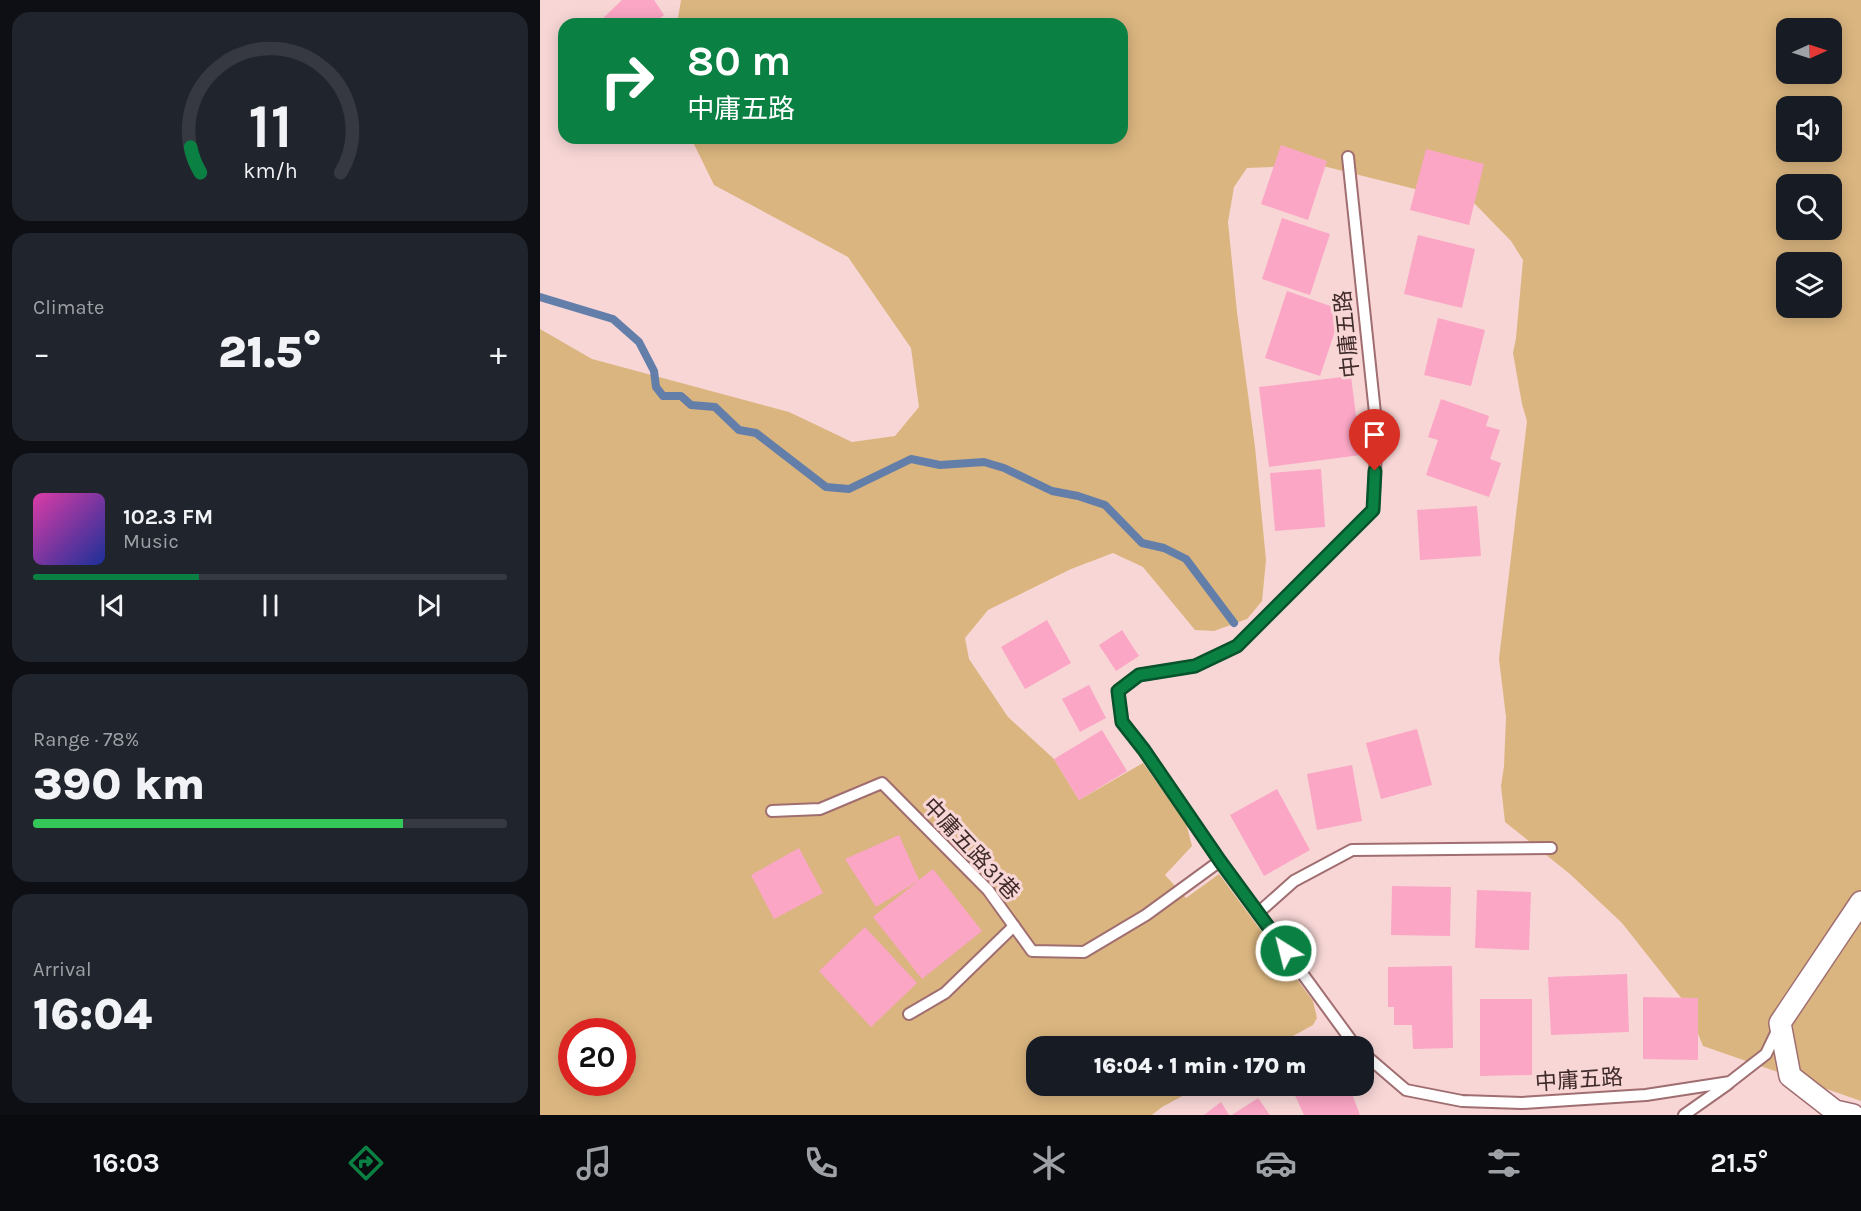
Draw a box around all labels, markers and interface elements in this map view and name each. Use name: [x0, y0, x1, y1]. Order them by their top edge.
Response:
north arrow: [1776, 18, 1842, 84]
map controls: [1776, 18, 1842, 318]
text: 80 m: [687, 36, 791, 86]
icon: right: [588, 42, 666, 120]
text: 11: [248, 90, 292, 163]
text: 中庸五路: [687, 93, 795, 125]
button: sound: [1776, 96, 1842, 162]
text: km/h: [243, 159, 297, 184]
button: search: [1776, 174, 1842, 240]
button: layers: [1776, 252, 1842, 318]
street label: 中庸五路: [1329, 289, 1365, 379]
text: Climate: [33, 296, 104, 319]
text: 21.5°: [218, 326, 322, 378]
text: −: [33, 334, 50, 372]
text: +: [490, 334, 507, 372]
pin: [1349, 409, 1400, 471]
icon: arrive: [1358, 418, 1391, 451]
text: 102.3 FM: [123, 504, 213, 530]
text: Music: [123, 530, 179, 553]
icon: previous: [96, 589, 129, 622]
icon: pause: [254, 589, 287, 622]
icon: next: [412, 589, 445, 622]
text: Range · 78%: [33, 728, 139, 751]
text: 390 km: [33, 758, 205, 810]
street label: 中庸五路31巷: [917, 792, 1025, 906]
position arrow: [1254, 919, 1318, 983]
text: Arrival: [33, 958, 92, 981]
text: 16:04: [33, 988, 152, 1040]
speed limit sign: 20: [558, 1018, 636, 1096]
text: 16:04 · 1 min · 170 m: [1094, 1053, 1306, 1079]
street label: 中庸五路: [1534, 1064, 1624, 1096]
icon: directions: [345, 1142, 387, 1184]
icon: music: [573, 1142, 615, 1184]
icon: phone: [800, 1142, 842, 1184]
icon: climate: [1028, 1142, 1070, 1184]
icon: car: [1255, 1142, 1297, 1184]
icon: filters: [1483, 1142, 1525, 1184]
text: 16:03: [93, 1147, 160, 1179]
text: 21.5°: [1710, 1147, 1768, 1179]

